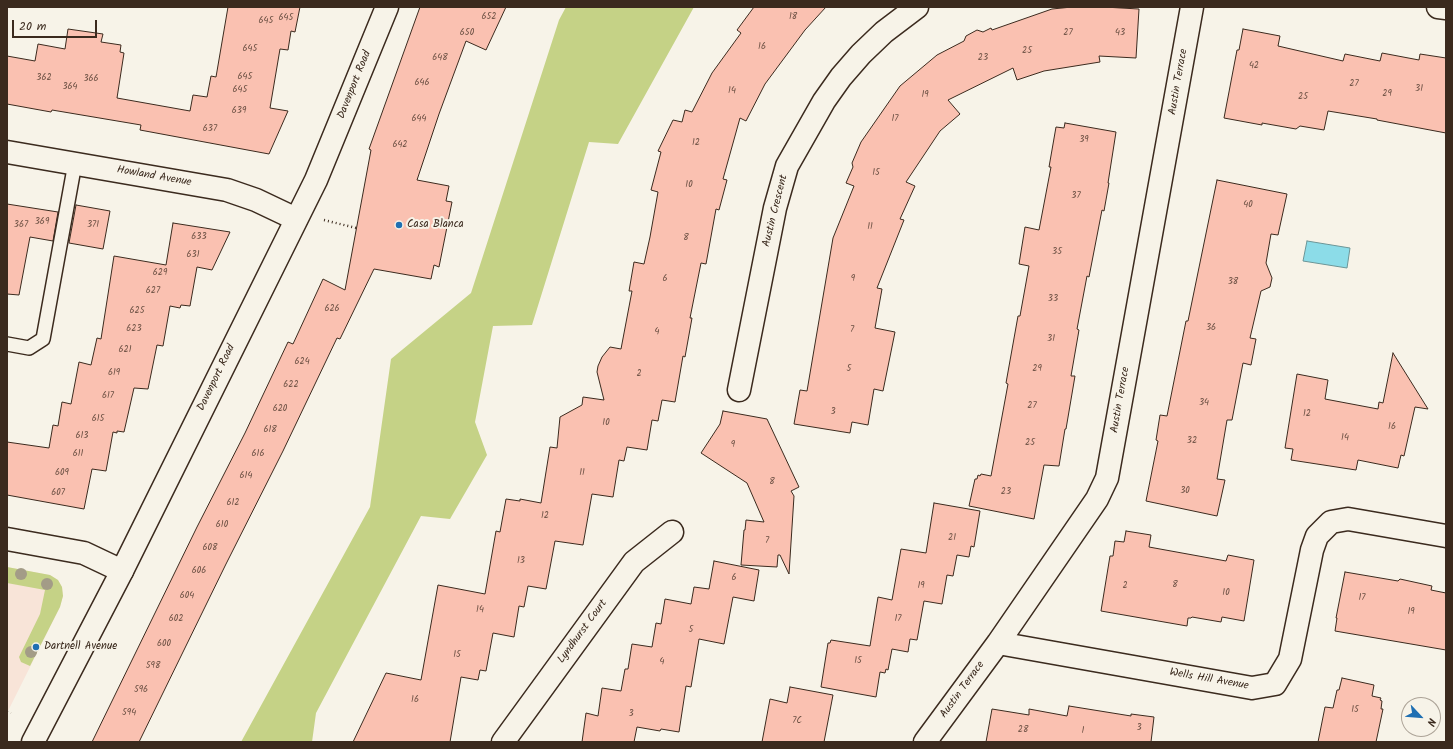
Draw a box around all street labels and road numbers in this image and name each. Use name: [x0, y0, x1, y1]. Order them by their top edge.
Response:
street label: Austin Terrace: [1167, 48, 1191, 116]
street label: Davenport Road: [335, 49, 375, 121]
street label: Howland Avenue: [116, 164, 192, 190]
street label: Austin Crescent: [761, 174, 791, 248]
street label: Davenport Road: [195, 343, 239, 413]
street label: Austin Terrace: [1109, 366, 1133, 434]
street label: Lyndhurst Court: [555, 598, 611, 666]
street label: Austin Terrace: [938, 659, 988, 721]
street label: Wells Hill Avenue: [1168, 667, 1250, 693]

